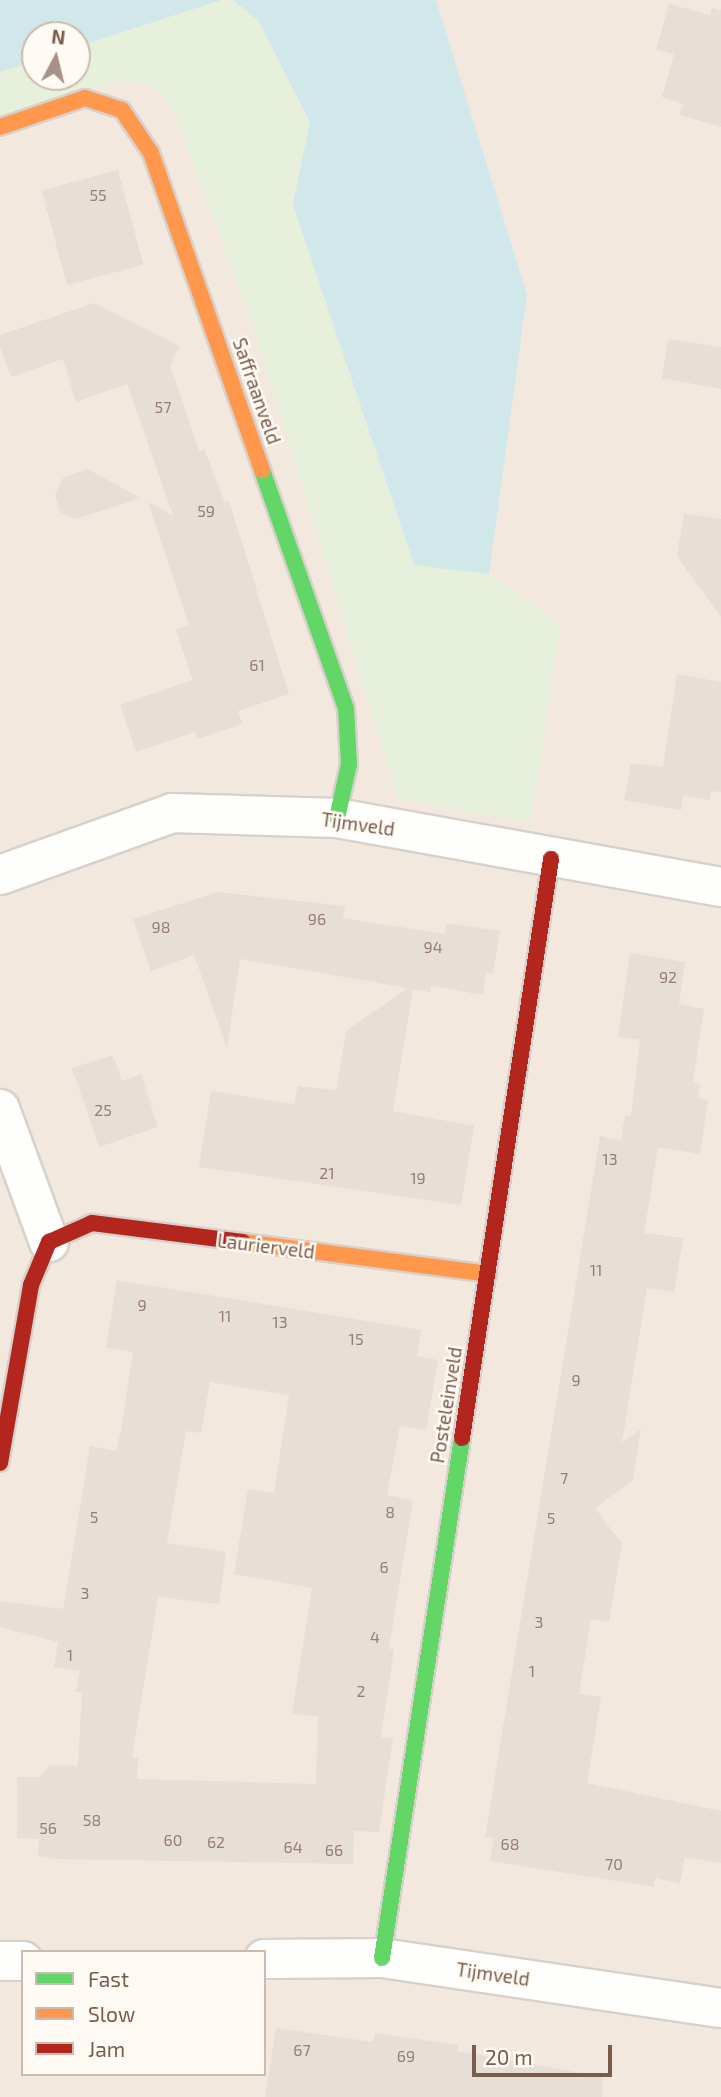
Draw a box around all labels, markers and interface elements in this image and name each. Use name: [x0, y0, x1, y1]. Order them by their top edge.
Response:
north arrow: [21, 21, 91, 91]
text: N: [50, 24, 67, 49]
house number: 55: [89, 185, 107, 205]
street label: Saffraanveld: [228, 335, 286, 447]
house number: 57: [155, 397, 171, 417]
house number: 59: [197, 501, 215, 521]
house number: 61: [249, 655, 265, 675]
street label: Tijmveld: [320, 808, 396, 840]
house number: 96: [308, 909, 326, 929]
house number: 98: [152, 917, 170, 937]
house number: 94: [424, 937, 442, 957]
house number: 92: [659, 967, 677, 987]
house number: 25: [94, 1100, 112, 1120]
house number: 13: [602, 1149, 618, 1169]
house number: 21: [319, 1163, 335, 1183]
house number: 19: [410, 1168, 426, 1188]
street label: Laurierveld: [216, 1229, 316, 1263]
house number: 11: [590, 1260, 602, 1280]
house number: 9: [137, 1295, 147, 1315]
house number: 11: [219, 1306, 231, 1326]
house number: 13: [272, 1312, 288, 1332]
house number: 15: [349, 1329, 363, 1349]
street label: Posteleinveld: [426, 1345, 466, 1465]
house number: 9: [571, 1370, 581, 1390]
house number: 7: [560, 1468, 568, 1488]
house number: 8: [385, 1502, 395, 1522]
house number: 5: [90, 1507, 98, 1527]
house number: 5: [547, 1508, 555, 1528]
house number: 6: [379, 1557, 389, 1577]
house number: 3: [81, 1583, 89, 1603]
house number: 3: [535, 1612, 543, 1632]
house number: 4: [370, 1627, 380, 1647]
house number: 1: [67, 1645, 73, 1665]
house number: 1: [529, 1661, 535, 1681]
house number: 2: [357, 1681, 365, 1701]
house number: 58: [83, 1810, 101, 1830]
house number: 56: [39, 1818, 57, 1838]
house number: 60: [164, 1830, 182, 1850]
house number: 62: [207, 1832, 225, 1852]
house number: 68: [501, 1834, 519, 1854]
house number: 64: [284, 1837, 302, 1857]
house number: 66: [325, 1840, 343, 1860]
house number: 70: [605, 1854, 623, 1874]
legend: [21, 1950, 266, 2076]
street label: Tijmveld: [455, 1958, 531, 1990]
text: Fast: [88, 1966, 129, 1991]
text: Slow: [88, 2001, 135, 2026]
scale bar: [476, 2030, 616, 2074]
text: Jam: [88, 2036, 125, 2061]
house number: 67: [293, 2040, 311, 2060]
text: 20 m: [485, 2044, 533, 2069]
house number: 69: [397, 2046, 415, 2066]

